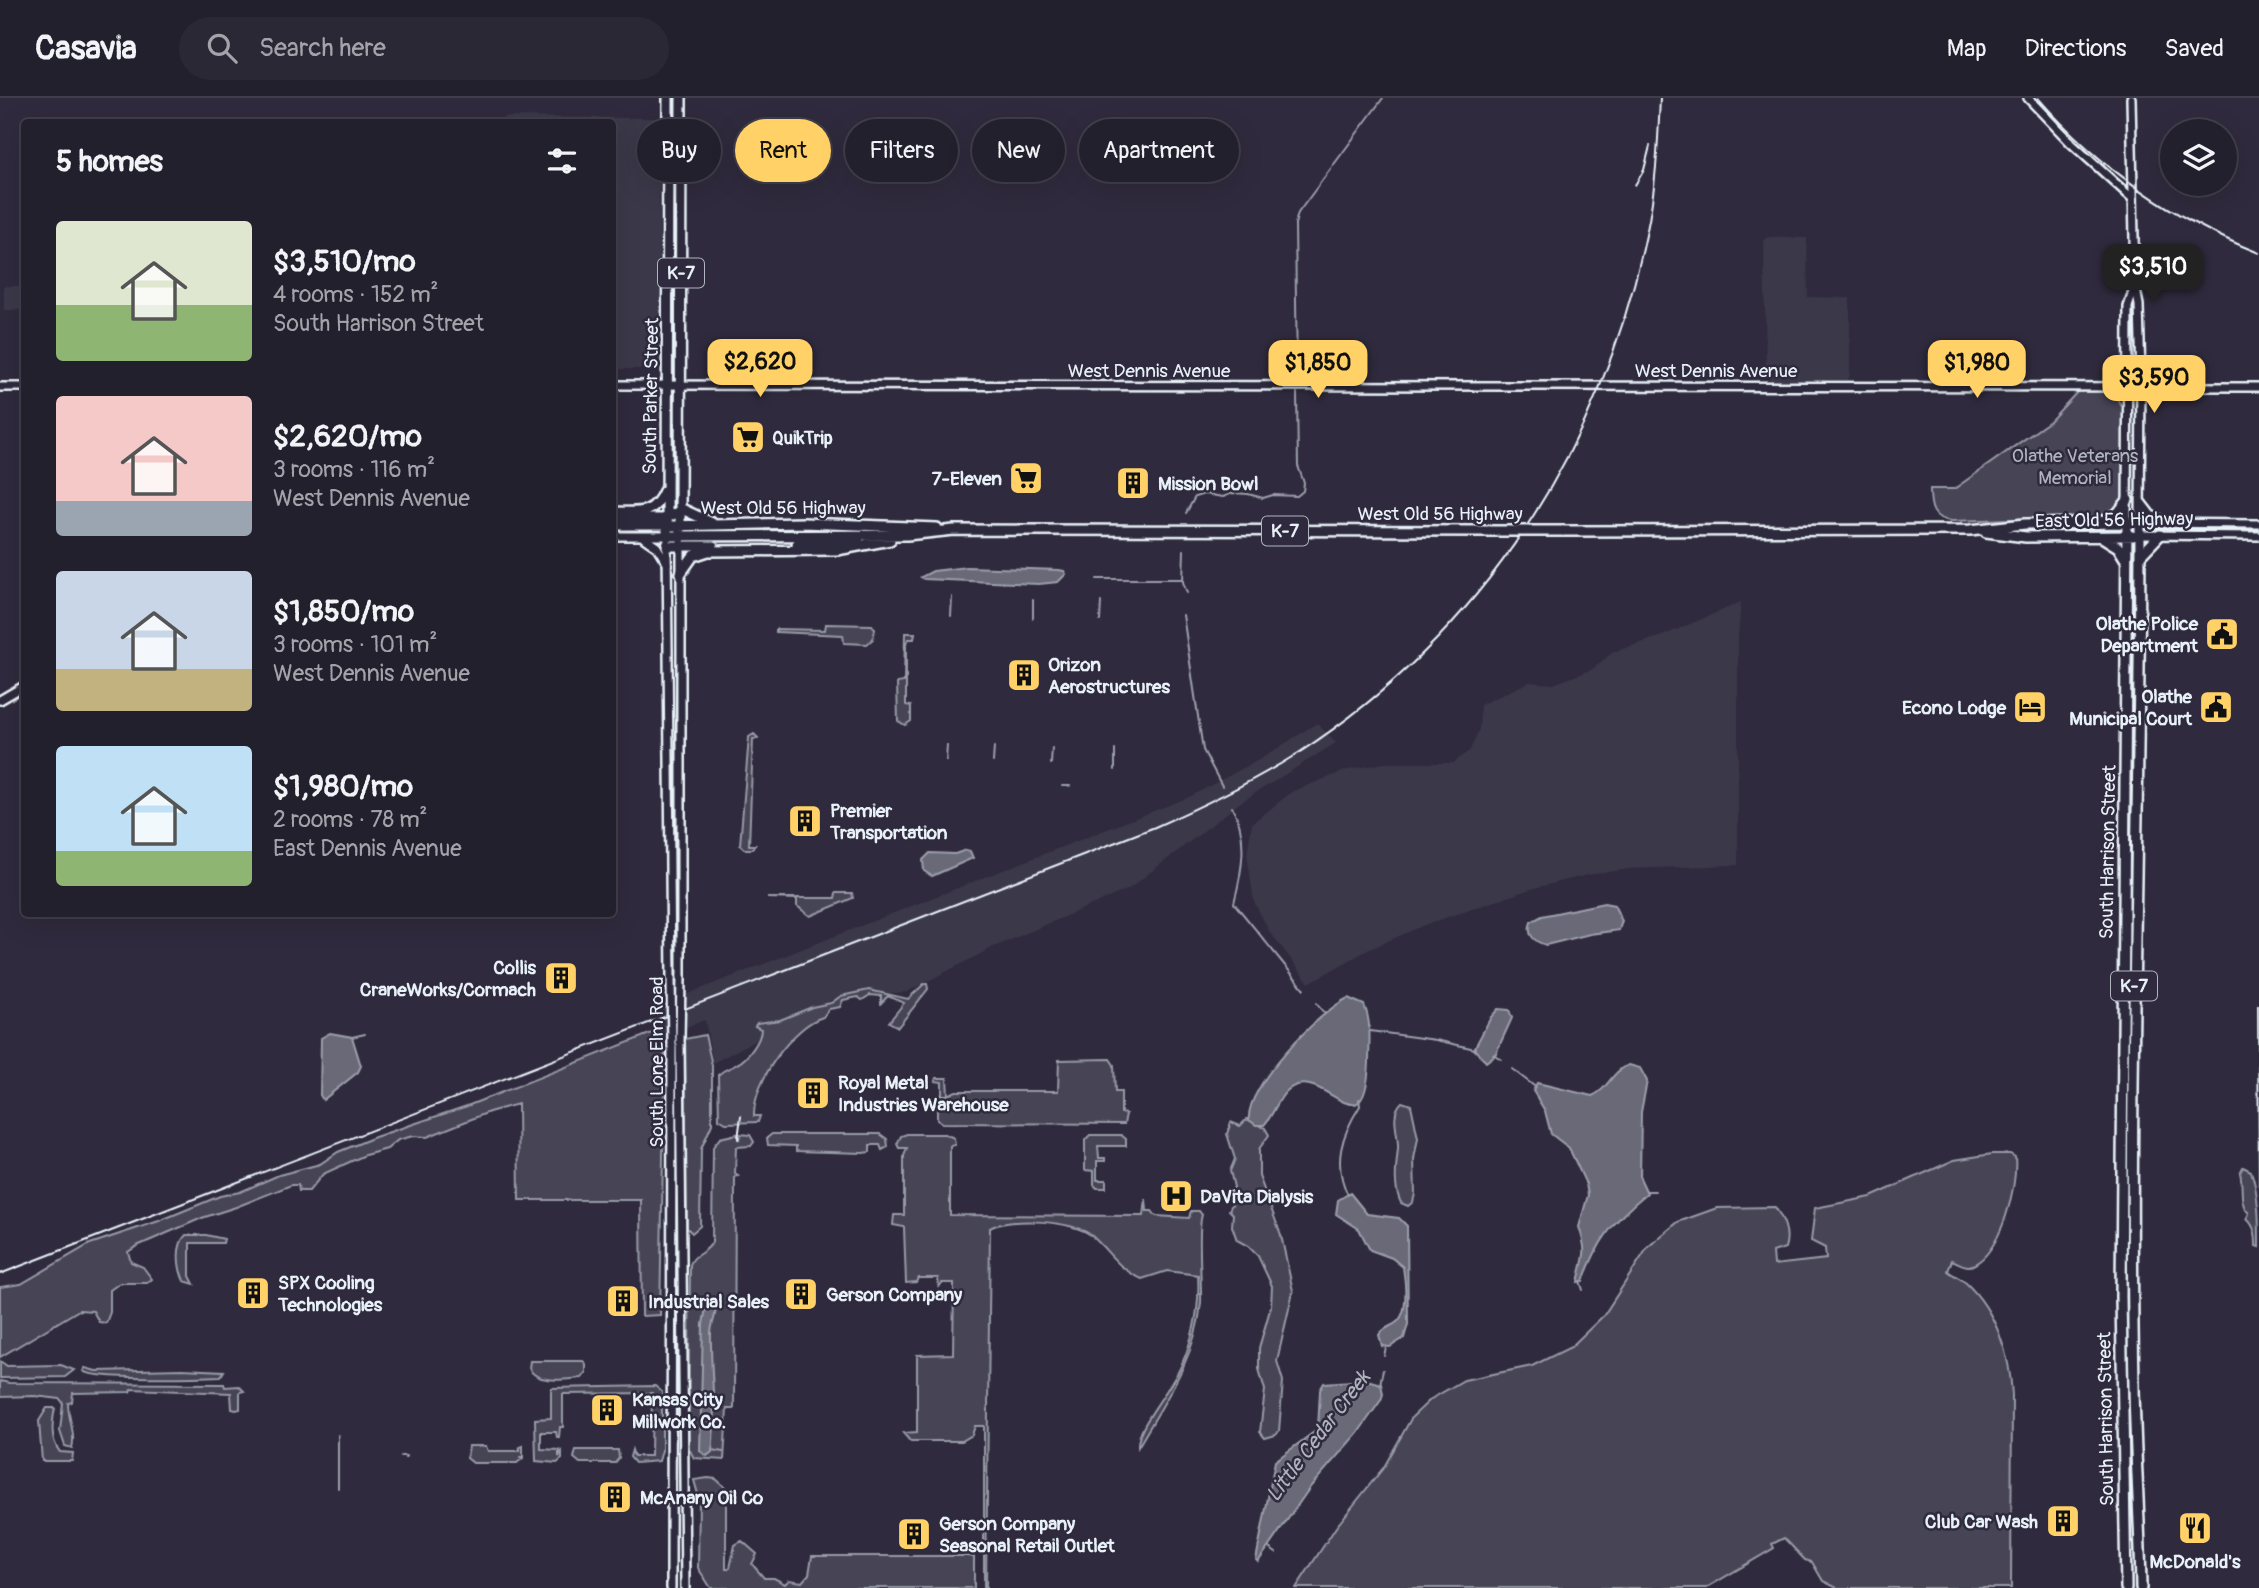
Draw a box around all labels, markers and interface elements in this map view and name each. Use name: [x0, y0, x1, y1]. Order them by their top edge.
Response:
search box: [179, 17, 669, 80]
text: Casavia: [35, 28, 137, 69]
icon: search: [203, 29, 241, 67]
text: Search here: [259, 32, 386, 64]
text: Map: [1947, 34, 1987, 63]
text: Directions: [2025, 34, 2126, 63]
text: Saved: [2164, 34, 2224, 63]
chip: Buy: [637, 119, 721, 182]
chip: Rent: [735, 119, 831, 182]
chip: Filters: [845, 119, 958, 182]
chip: New: [972, 119, 1065, 182]
chip: Apartment: [1079, 119, 1239, 182]
map controls: [2160, 119, 2237, 196]
button: layers: [2160, 119, 2237, 196]
icon: filters: [543, 142, 581, 180]
text: 5 homes: [56, 143, 163, 180]
text: $3,510/mo: [273, 243, 416, 280]
pin: $3,510: [2096, 244, 2210, 304]
icon: home: [112, 249, 196, 333]
text: $3,510: [2119, 252, 2187, 281]
road number: K-7: [658, 258, 704, 288]
text: 4 rooms · 152 m²: [273, 280, 439, 309]
text: South Harrison Street: [273, 309, 484, 338]
street label: South Parker Street: [638, 317, 664, 475]
pin: $2,620: [703, 340, 817, 399]
pin: $1,850: [1261, 341, 1375, 400]
pin: $1,980: [1920, 341, 2034, 400]
text: $2,620: [723, 347, 797, 376]
text: $1,850: [1284, 348, 1352, 377]
text: $1,980: [1944, 348, 2010, 377]
pin: $3,590: [2097, 356, 2211, 415]
street label: West Dennis Avenue: [1068, 359, 1231, 383]
street label: West Dennis Avenue: [1635, 359, 1798, 383]
text: $3,590: [2118, 363, 2190, 392]
text: $2,620/mo: [273, 418, 422, 455]
supermarket icon: QuikTrip: [729, 418, 767, 456]
icon: home: [112, 424, 196, 508]
place label: QuikTrip: [772, 426, 833, 450]
park label: Olathe Veterans Memorial: [2012, 444, 2139, 490]
text: 3 rooms · 116 m²: [273, 455, 435, 484]
supermarket icon: 7-Eleven: [1007, 459, 1045, 497]
building icon: Mission Bowl: [1114, 464, 1152, 502]
place label: 7-Eleven: [932, 467, 1002, 491]
place label: Mission Bowl: [1158, 472, 1258, 496]
text: West Dennis Avenue: [273, 484, 470, 513]
street label: West Old 56 Highway: [700, 496, 866, 520]
street label: West Old 56 Highway: [1357, 502, 1523, 526]
street label: East Old 56 Highway: [2035, 507, 2193, 533]
road number: K-7: [1262, 516, 1308, 545]
text: $1,850/mo: [273, 593, 414, 630]
icon: home: [112, 599, 196, 683]
place label: Olathe Police Department: [2095, 612, 2199, 658]
public building icon: Olathe Police Department: [2203, 615, 2241, 653]
text: 3 rooms · 101 m²: [273, 630, 437, 659]
place label: Orizon Aerostructures: [1048, 653, 1170, 699]
building icon: Orizon Aerostructures: [1005, 656, 1043, 694]
text: West Dennis Avenue: [273, 659, 470, 688]
place label: Olathe Municipal Court: [2069, 685, 2193, 731]
hotel icon: Econo Lodge: [2011, 688, 2049, 726]
public building icon: Olathe Municipal Court: [2197, 688, 2235, 726]
place label: Econo Lodge: [1902, 696, 2007, 720]
street label: South Harrison Street: [2094, 764, 2122, 939]
text: $1,980/mo: [273, 768, 413, 805]
icon: home: [112, 774, 196, 858]
place label: Premier Transportation: [829, 799, 948, 845]
building icon: Premier Transportation: [786, 802, 824, 840]
text: 2 rooms · 78 m²: [273, 805, 427, 834]
text: East Dennis Avenue: [273, 834, 462, 863]
place label: Collis CraneWorks/Cormach: [360, 956, 536, 1002]
building icon: Collis CraneWorks/Cormach: [542, 959, 580, 997]
road number: K-7: [2111, 972, 2157, 1001]
street label: South Lone Elm Road: [645, 976, 669, 1148]
place label: Royal Metal Industries Warehouse: [838, 1071, 1009, 1117]
building icon: Royal Metal Industries Warehouse: [794, 1074, 832, 1112]
hospital icon: DaVita Dialysis: [1157, 1177, 1195, 1215]
place label: DaVita Dialysis: [1200, 1185, 1314, 1209]
place label: SPX Cooling Technologies: [277, 1271, 383, 1317]
building icon: SPX Cooling Technologies: [234, 1274, 272, 1312]
building icon: Gerson Company: [782, 1275, 820, 1313]
building icon: Industrial Sales: [604, 1282, 642, 1320]
place label: Gerson Company: [826, 1283, 963, 1307]
place label: Industrial Sales: [648, 1290, 770, 1314]
street label: South Harrison Street: [2092, 1331, 2120, 1506]
water label: Little Cedar Creek: [1260, 1364, 1378, 1507]
place label: Kansas City Millwork Co.: [632, 1388, 726, 1434]
building icon: Kansas City Millwork Co.: [588, 1391, 626, 1429]
building icon: McAnany Oil Co: [596, 1478, 634, 1516]
place label: McAnany Oil Co: [640, 1486, 764, 1510]
building icon: Club Car Wash: [2044, 1502, 2082, 1540]
restaurant icon: McDonald's: [2176, 1509, 2214, 1547]
place label: Club Car Wash: [1925, 1510, 2038, 1534]
place label: Gerson Company Seasonal Retail Outlet: [939, 1512, 1116, 1558]
building icon: Gerson Company Seasonal Retail Outlet: [895, 1515, 933, 1553]
place label: McDonald's: [2150, 1550, 2241, 1574]

